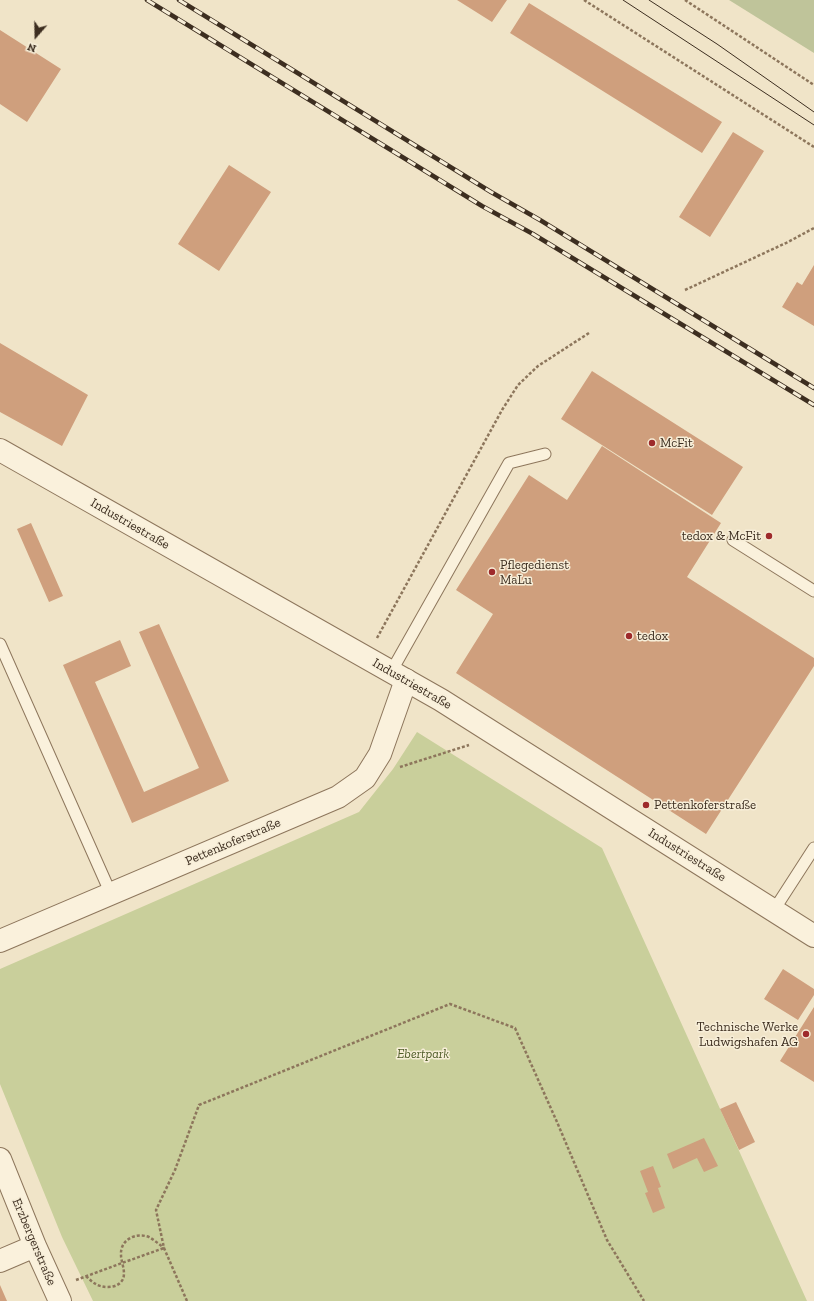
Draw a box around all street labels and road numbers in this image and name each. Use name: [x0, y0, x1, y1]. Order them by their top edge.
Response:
street label: Industriestraße: [88, 495, 172, 553]
street label: Industriestraße: [370, 655, 454, 713]
street label: Pettenkoferstraße: [183, 815, 283, 869]
street label: Industriestraße: [645, 825, 729, 885]
street label: Erzbergerstraße: [9, 1196, 59, 1288]

